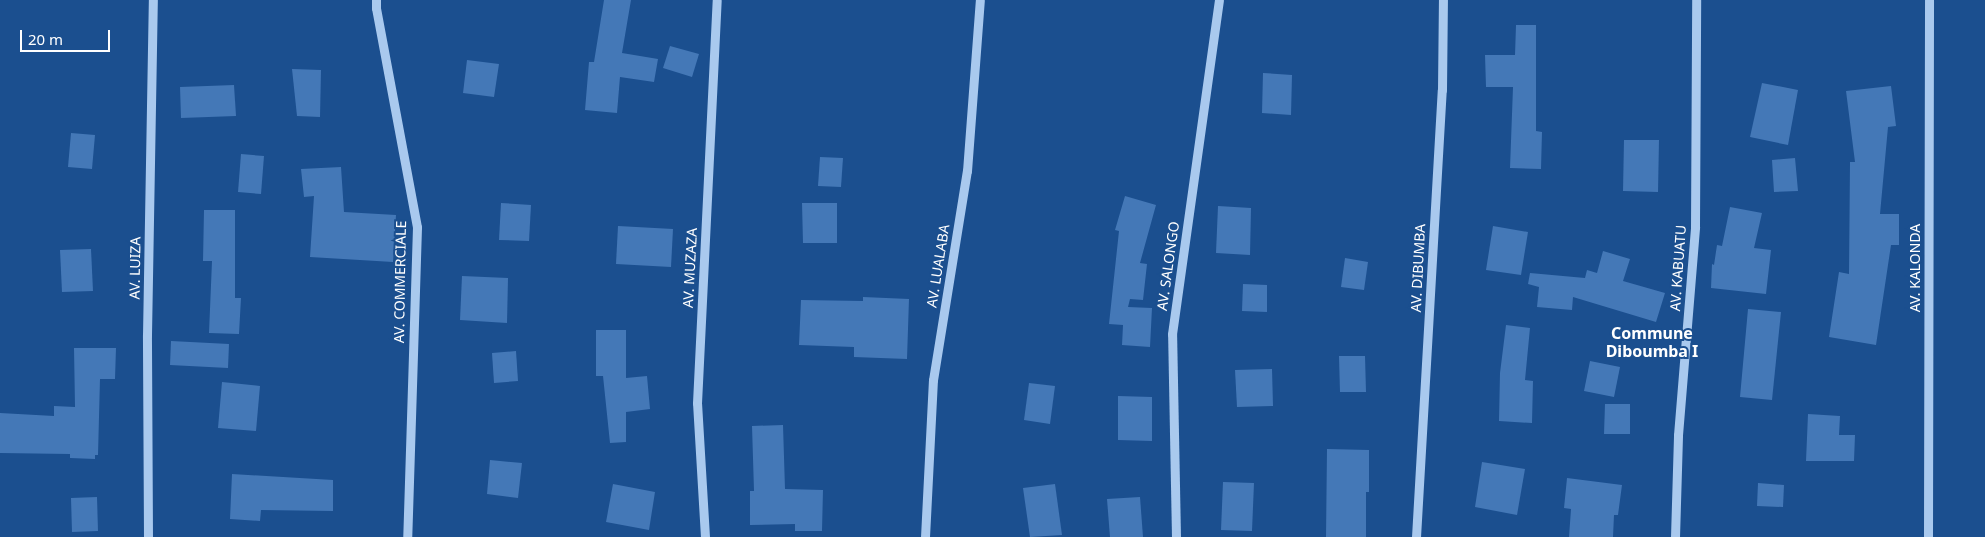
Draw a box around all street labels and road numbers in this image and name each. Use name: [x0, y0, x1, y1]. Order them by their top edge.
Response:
street label: AV. SALONGO: [1153, 220, 1183, 312]
street label: AV. COMMERCIALE: [391, 221, 409, 343]
street label: AV. LUALABA: [923, 223, 953, 309]
street label: AV. DIBUMBA: [1407, 223, 1429, 313]
street label: AV. KABUATU: [1667, 224, 1689, 312]
street label: AV. KALONDA: [1907, 224, 1923, 312]
street label: AV. MUZAZA: [680, 227, 700, 309]
street label: AV. LUIZA: [126, 237, 144, 299]

